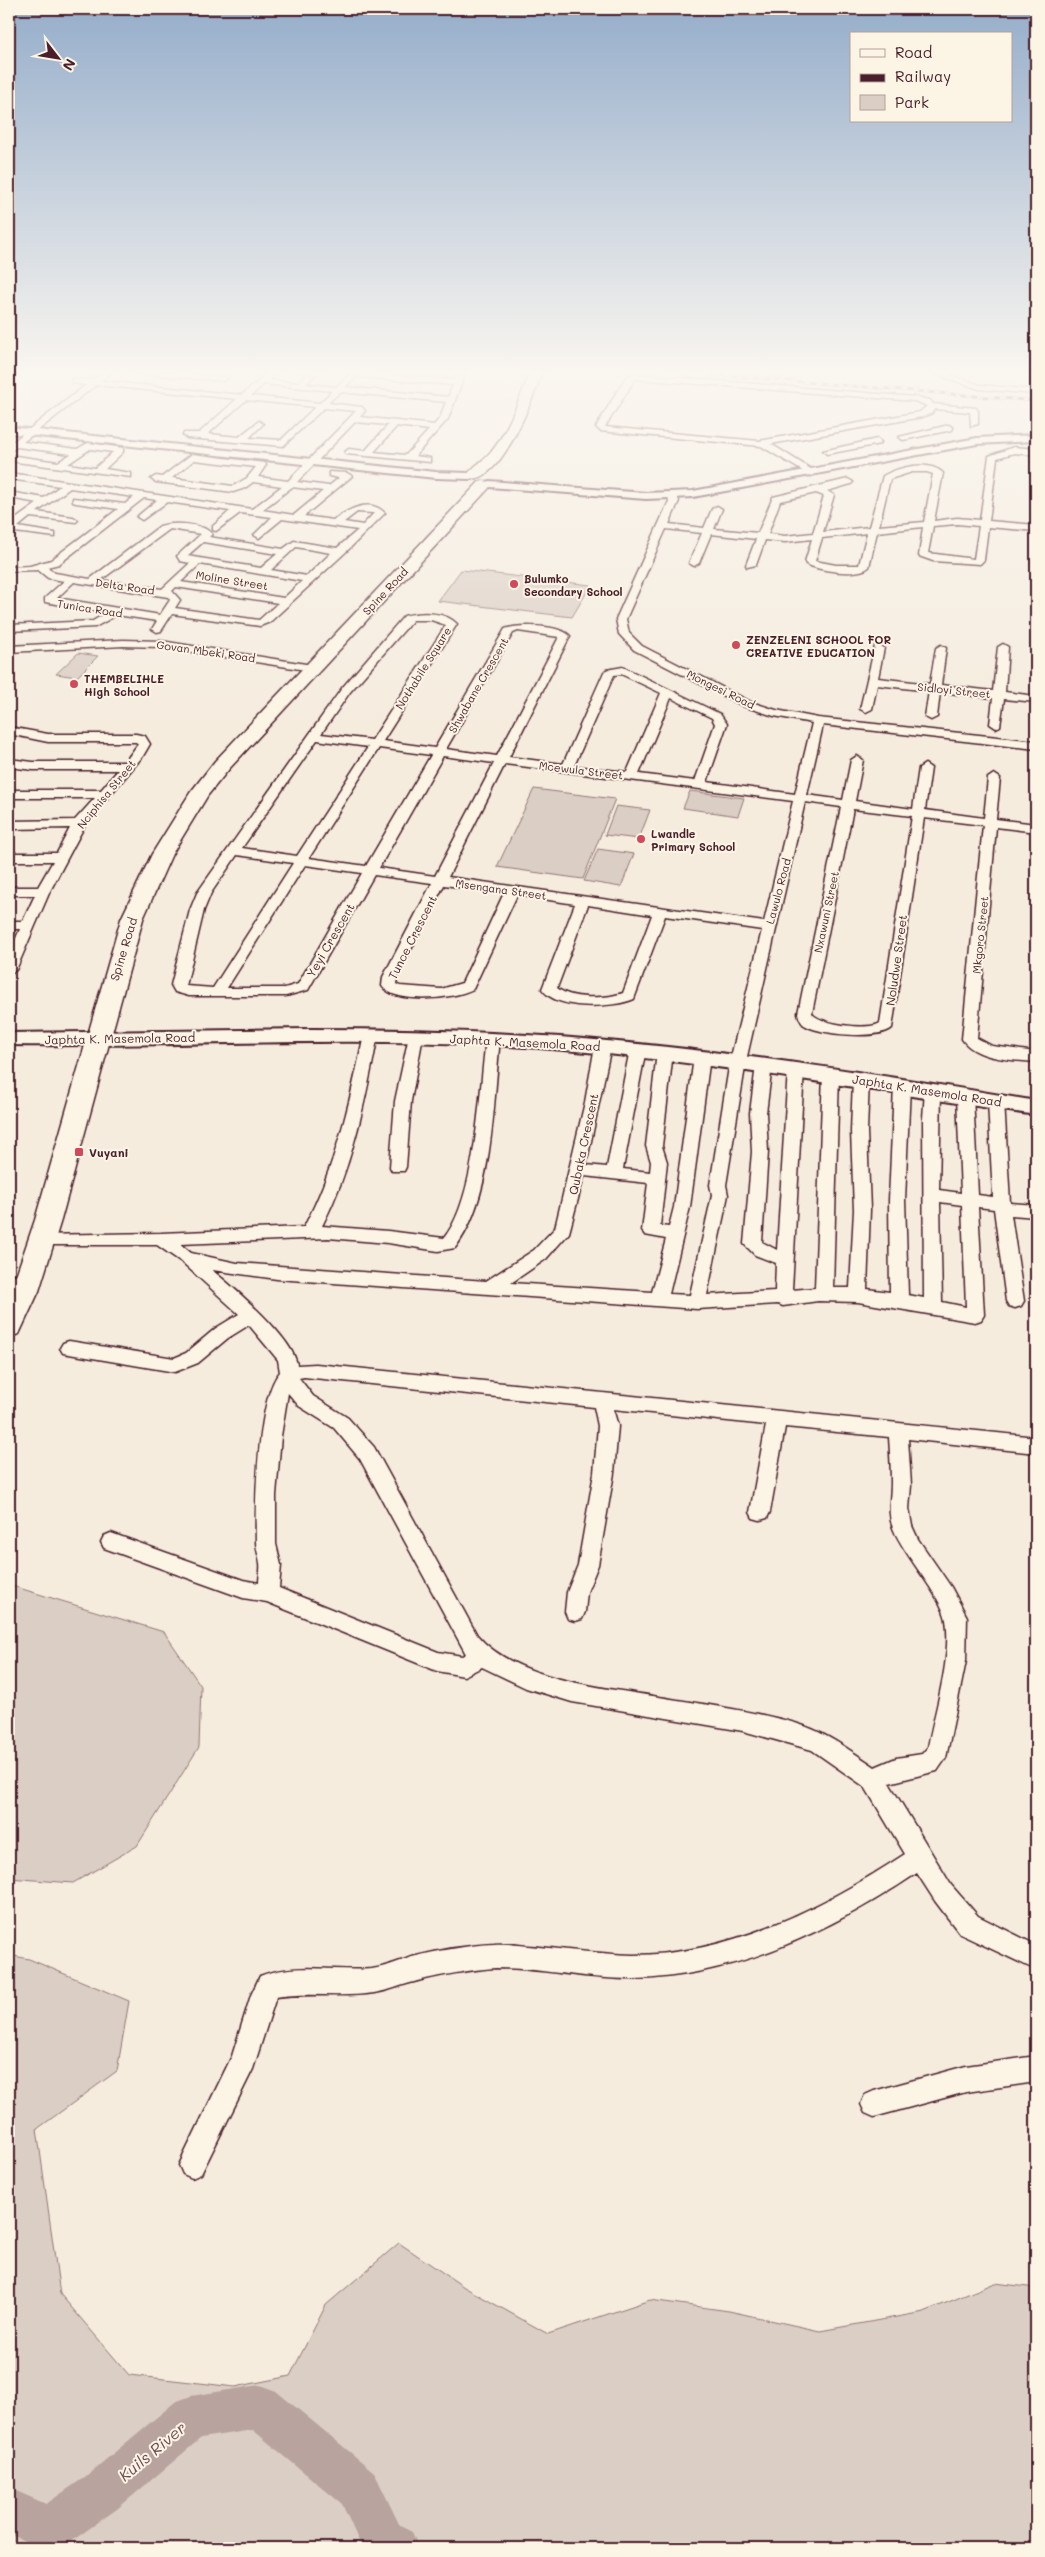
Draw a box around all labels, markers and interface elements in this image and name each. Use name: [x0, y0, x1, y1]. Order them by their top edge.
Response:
north arrow: [32, 32, 82, 82]
legend: [850, 32, 1012, 122]
text: Road: [895, 42, 932, 62]
text: N: [59, 55, 80, 74]
text: Railway: [895, 66, 951, 86]
text: Park: [895, 92, 929, 112]
street label: Spine Road: [359, 564, 411, 618]
street label: Moline Street: [195, 567, 269, 593]
place label: Bulumko Secondary School: [524, 571, 623, 599]
street label: Delta Road: [94, 574, 156, 598]
marker: Bulumko Secondary School: [508, 578, 520, 590]
street label: Tunica Road: [56, 595, 124, 621]
street label: Nothabile Square: [392, 624, 454, 712]
place label: ZENZELENI SCHOOL FOR CREATIVE EDUCATION: [746, 632, 891, 660]
street label: Shwabane Crescent: [445, 634, 512, 735]
street label: Govan Mbeki Road: [156, 637, 256, 665]
marker: ZENZELENI SCHOOL FOR CREATIVE EDUCATION: [730, 639, 742, 651]
street label: Mongesi Road: [684, 666, 758, 712]
place label: THEMBELIHLE High School: [84, 671, 164, 699]
marker: THEMBELIHLE High School: [68, 678, 80, 690]
street label: Sidloyi Street: [917, 679, 991, 701]
street label: Nciphisa Street: [73, 756, 139, 832]
street label: Mcewula Street: [538, 757, 624, 783]
place label: Lwandle Primary School: [651, 826, 735, 854]
marker: Lwandle Primary School: [635, 833, 647, 845]
street label: Lawulo Road: [762, 856, 794, 925]
street label: Nxawuni Street: [810, 870, 842, 954]
street label: Msengana Street: [455, 875, 548, 903]
street label: Tunce Crescent: [384, 892, 440, 982]
street label: Mkgoro Street: [968, 895, 992, 975]
street label: Yeyi Crescent: [302, 900, 358, 980]
street label: Noludwe Street: [882, 913, 910, 1007]
street label: Spine Road: [106, 915, 140, 983]
street label: Japhta K. Masemola Road: [45, 1029, 196, 1047]
street label: Japhta K. Masemola Road: [449, 1030, 601, 1054]
street label: Japhta K. Masemola Road: [851, 1070, 1003, 1110]
street label: Qubaka Crescent: [564, 1092, 602, 1196]
place label: Vuyani: [89, 1144, 129, 1160]
marker: Vuyani: [73, 1146, 85, 1158]
water label: Kuils River: [114, 2417, 190, 2485]

